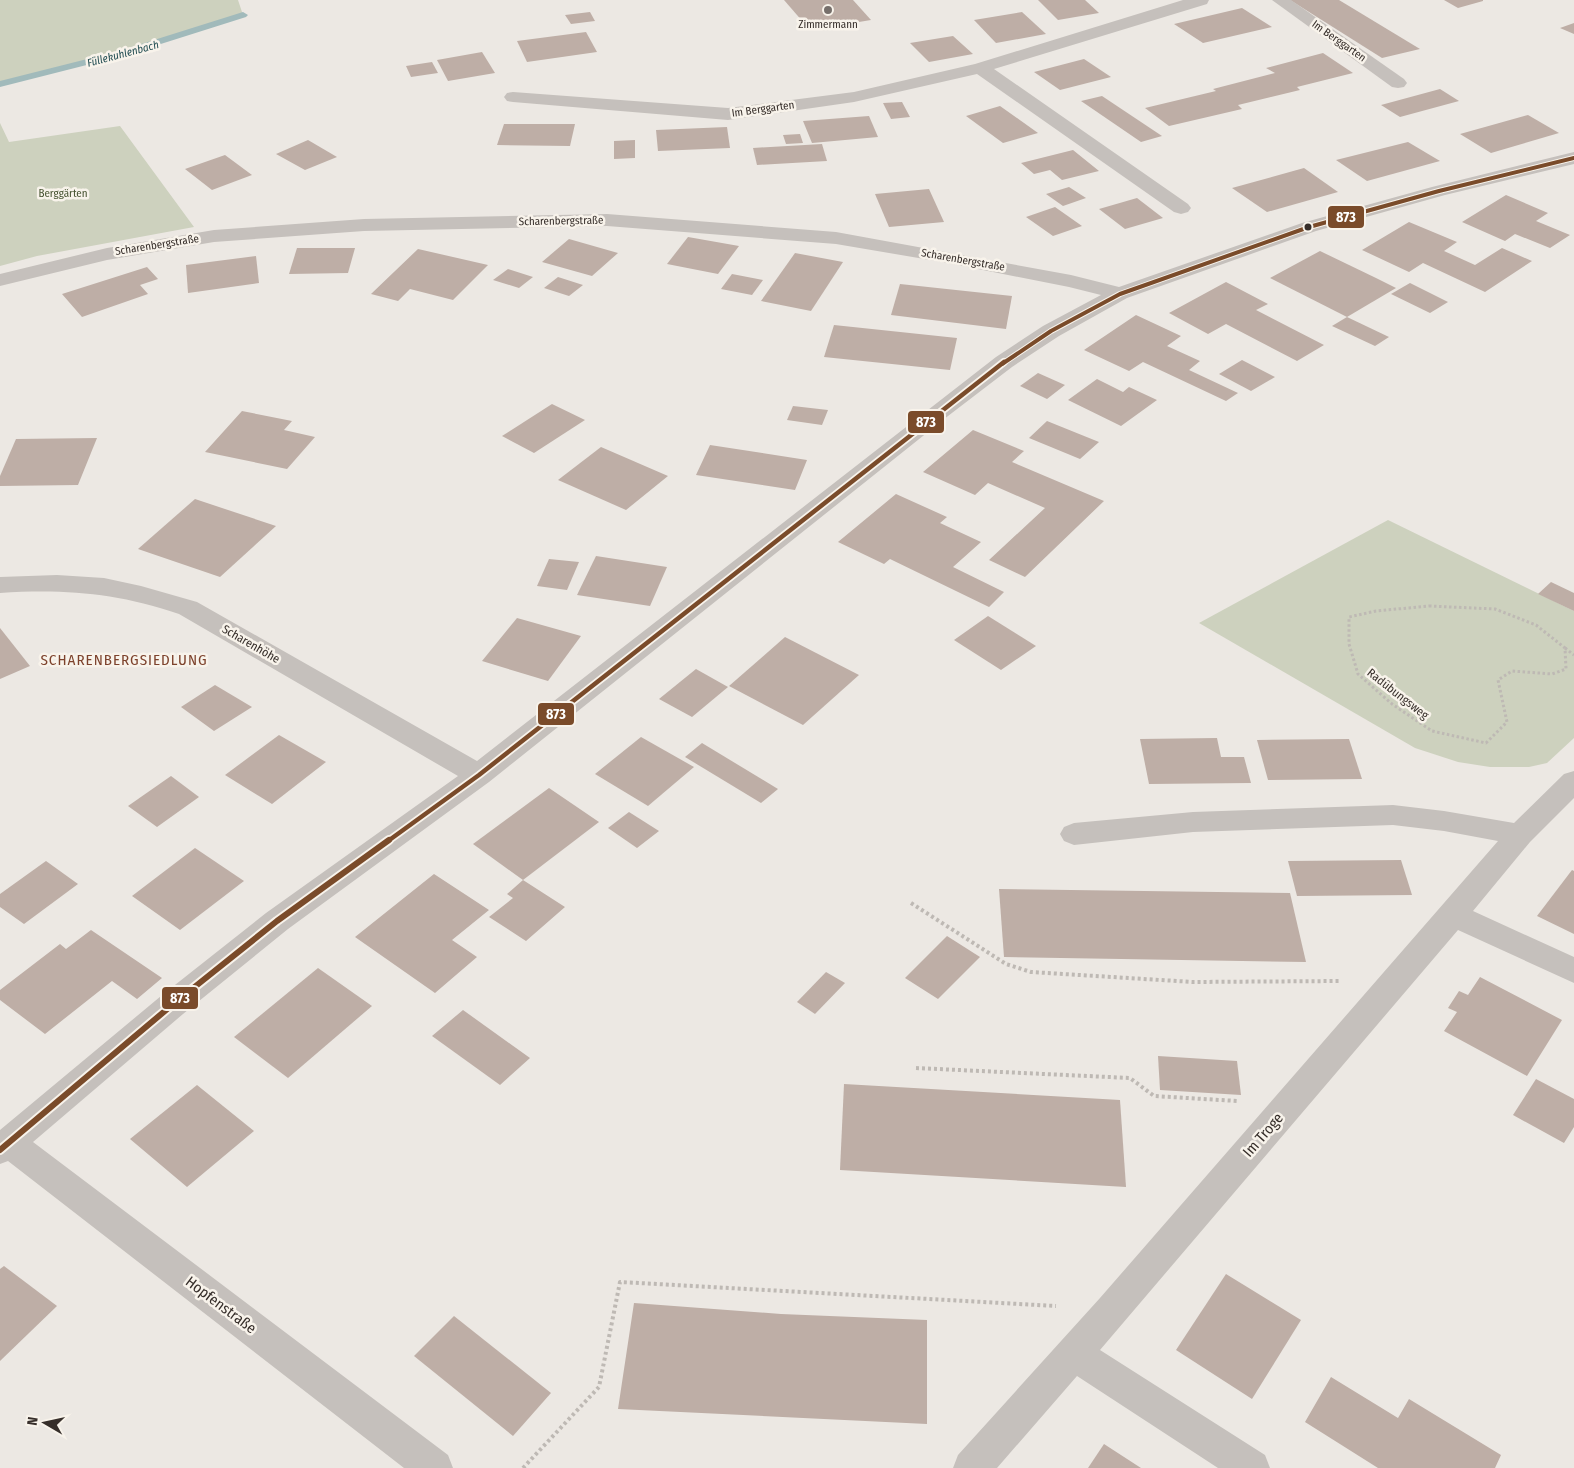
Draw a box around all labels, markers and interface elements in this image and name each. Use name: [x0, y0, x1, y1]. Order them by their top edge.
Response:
marker: Zimmermann: [822, 4, 834, 16]
place label: Zimmermann: [798, 18, 858, 31]
street label: Im Berggarten: [1309, 18, 1369, 64]
water label: Füllekuhlenbach: [86, 38, 160, 70]
street label: Im Berggarten: [731, 98, 795, 120]
park label: Berggärten: [38, 187, 88, 200]
line badge: 873: [1327, 205, 1365, 229]
text: 873: [1336, 209, 1356, 226]
street label: Scharenbergstraße: [519, 214, 603, 228]
unlabelled marker: [1303, 222, 1313, 232]
street label: Scharenbergstraße: [114, 232, 200, 258]
street label: Scharenbergstraße: [920, 246, 1006, 274]
line badge: 873: [907, 410, 945, 434]
text: 873: [916, 414, 936, 431]
street label: Scharenhöhe: [220, 622, 282, 666]
district label: SCHARENBERGSIEDLUNG: [40, 651, 208, 669]
street label: Radübungsweg: [1365, 666, 1432, 723]
line badge: 873: [537, 702, 575, 726]
text: 873: [546, 706, 566, 723]
line badge: 873: [161, 986, 199, 1010]
text: 873: [170, 990, 190, 1007]
street label: Im Troge: [1239, 1109, 1287, 1161]
street label: Hopfenstraße: [182, 1273, 260, 1337]
north arrow: [20, 1398, 70, 1448]
text: N: [24, 1416, 42, 1427]

